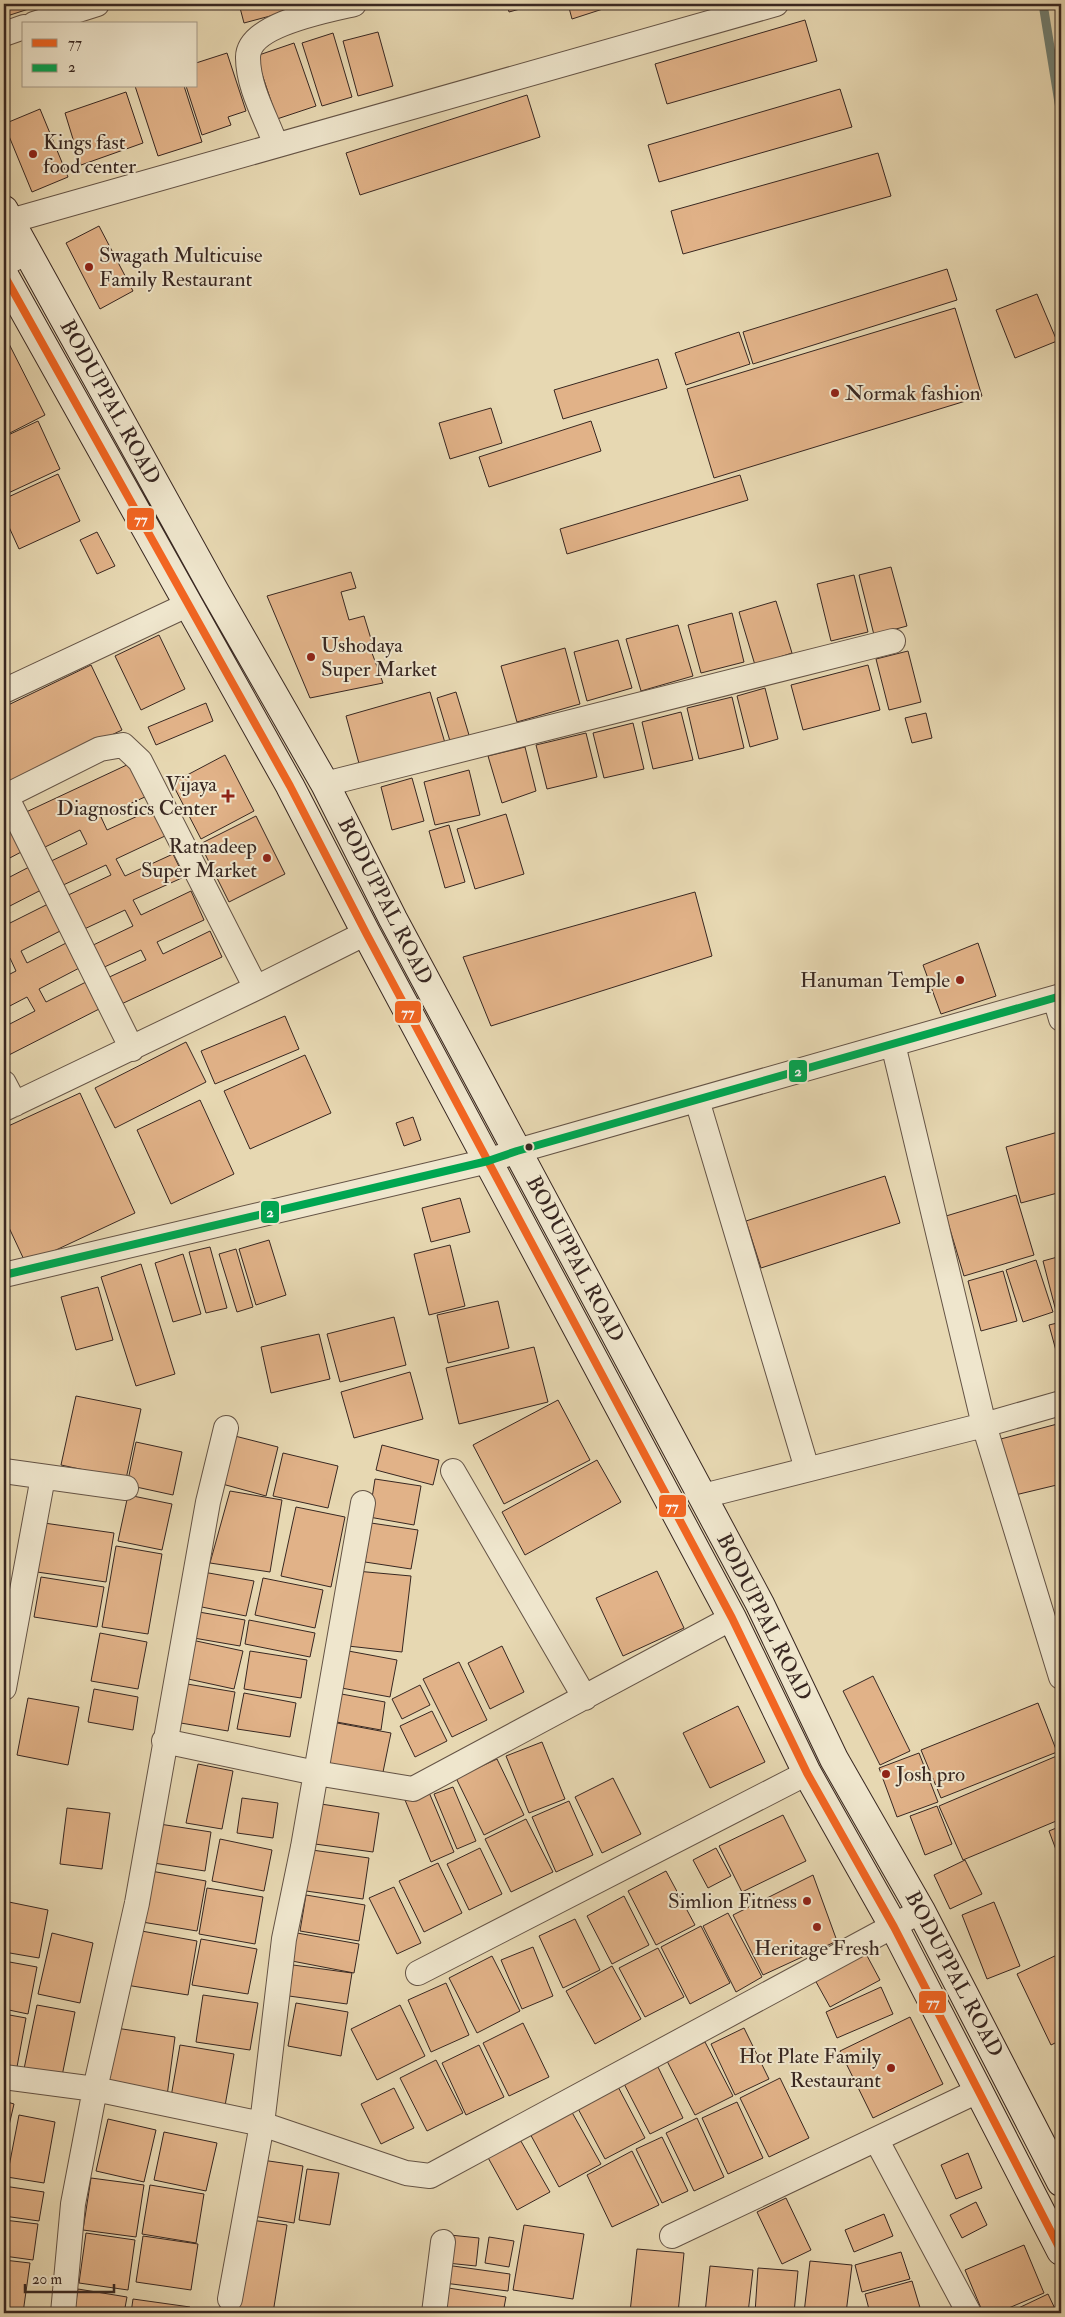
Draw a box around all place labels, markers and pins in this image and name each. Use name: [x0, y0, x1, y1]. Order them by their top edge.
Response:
place label: Kings fast food center: [43, 129, 136, 180]
marker: Kings fast food center: [27, 148, 39, 160]
place label: Swagath Multicuise Family Restaurant: [99, 242, 263, 293]
marker: Swagath Multicuise Family Restaurant: [83, 261, 95, 273]
place label: Normak fashion: [845, 380, 981, 407]
marker: Normak fashion: [829, 387, 841, 399]
place label: Ushodaya Super Market: [321, 632, 437, 683]
marker: Ushodaya Super Market: [305, 651, 317, 663]
place label: Vijaya Diagnostics Center: [57, 771, 217, 822]
marker: Vijaya Diagnostics Center: [221, 789, 235, 803]
place label: Ratnadeep Super Market: [141, 833, 257, 884]
marker: Ratnadeep Super Market: [261, 852, 273, 864]
place label: Hanuman Temple: [800, 967, 950, 994]
marker: Hanuman Temple: [954, 974, 966, 986]
unlabelled marker: [524, 1142, 534, 1152]
place label: Josh pro: [895, 1761, 965, 1788]
marker: Josh pro: [880, 1768, 892, 1780]
place label: Simlion Fitness: [668, 1888, 797, 1915]
marker: Simlion Fitness: [801, 1895, 813, 1907]
marker: Heritage Fresh: [811, 1921, 823, 1933]
place label: Heritage Fresh: [754, 1935, 880, 1962]
place label: Hot Plate Family Restaurant: [739, 2043, 882, 2094]
marker: Hot Plate Family Restaurant: [885, 2062, 897, 2074]

